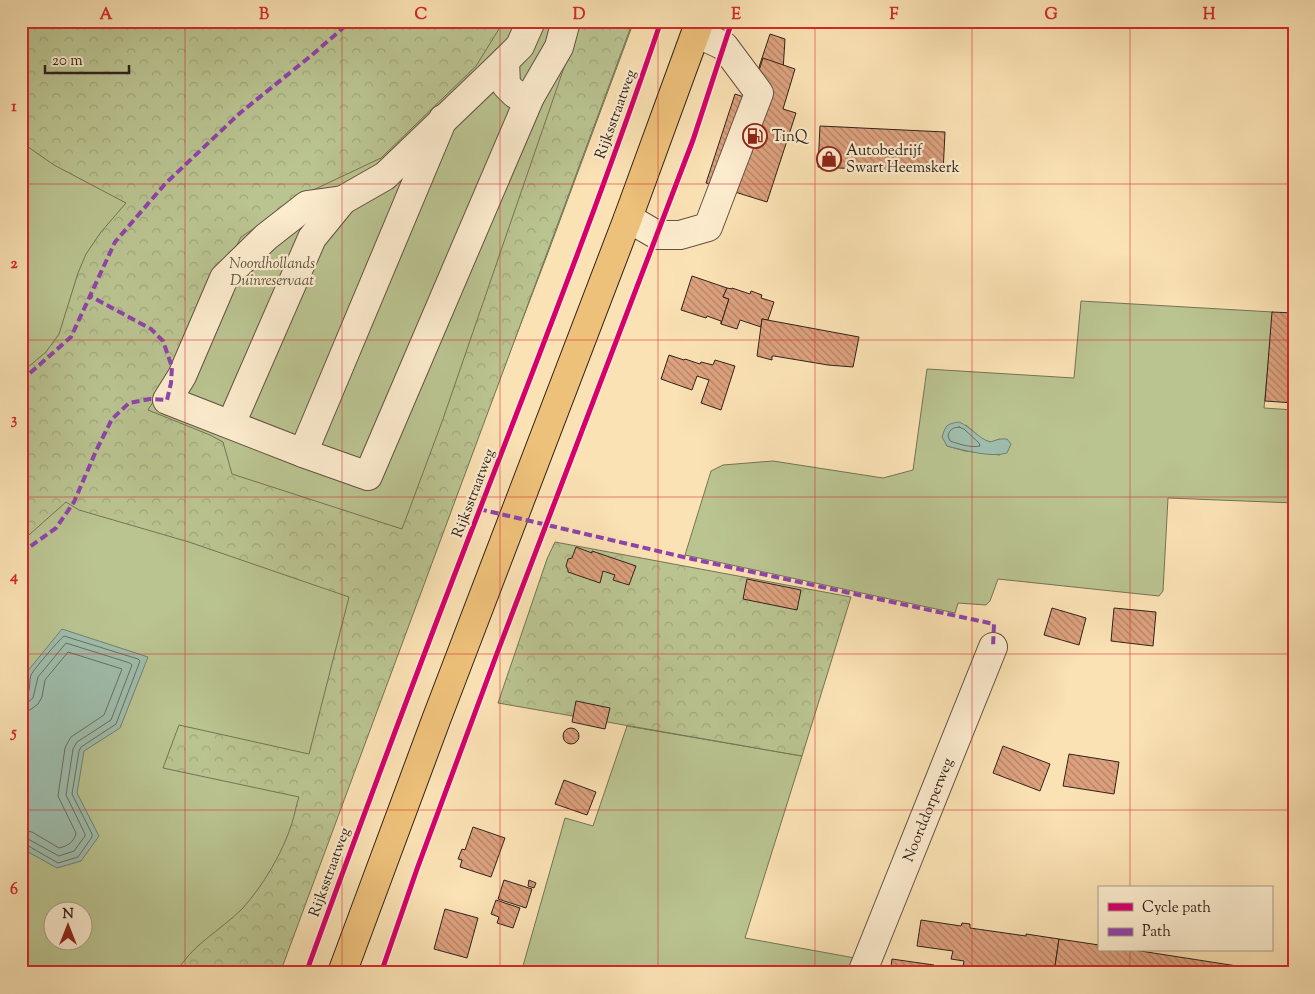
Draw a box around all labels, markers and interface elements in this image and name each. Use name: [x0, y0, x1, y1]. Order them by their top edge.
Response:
text: A: [100, 4, 113, 27]
text: B: [259, 4, 269, 27]
text: C: [415, 4, 428, 27]
text: D: [573, 4, 586, 27]
text: E: [731, 4, 741, 27]
text: F: [890, 4, 899, 27]
text: G: [1044, 4, 1058, 27]
text: H: [1203, 4, 1216, 27]
scale bar: [45, 42, 129, 74]
text: 20 m: [52, 51, 83, 72]
street label: Rijksstraatweg: [591, 67, 642, 162]
text: 1: [11, 96, 17, 119]
fuel station icon: TinQ: [742, 123, 768, 149]
place label: TinQ: [772, 127, 810, 148]
place label: Autobedrijf Swart Heemskerk: [846, 141, 960, 179]
shop icon: Autobedrijf Swart Heemskerk: [816, 146, 842, 172]
text: 2: [10, 253, 18, 276]
park label: Noordhollands Duinreservaat: [229, 254, 315, 292]
text: 3: [11, 409, 18, 432]
street label: Rijksstraatweg: [448, 446, 501, 541]
text: 4: [9, 566, 18, 589]
text: 5: [9, 722, 17, 745]
street label: Noorddorperweg: [899, 755, 959, 865]
street label: Rijksstraatweg: [305, 825, 356, 920]
text: 6: [10, 879, 18, 902]
legend: [1098, 886, 1272, 952]
text: Cycle path: [1142, 898, 1211, 919]
north arrow: [42, 902, 92, 952]
text: N: [62, 905, 74, 925]
text: Path: [1142, 922, 1171, 943]

